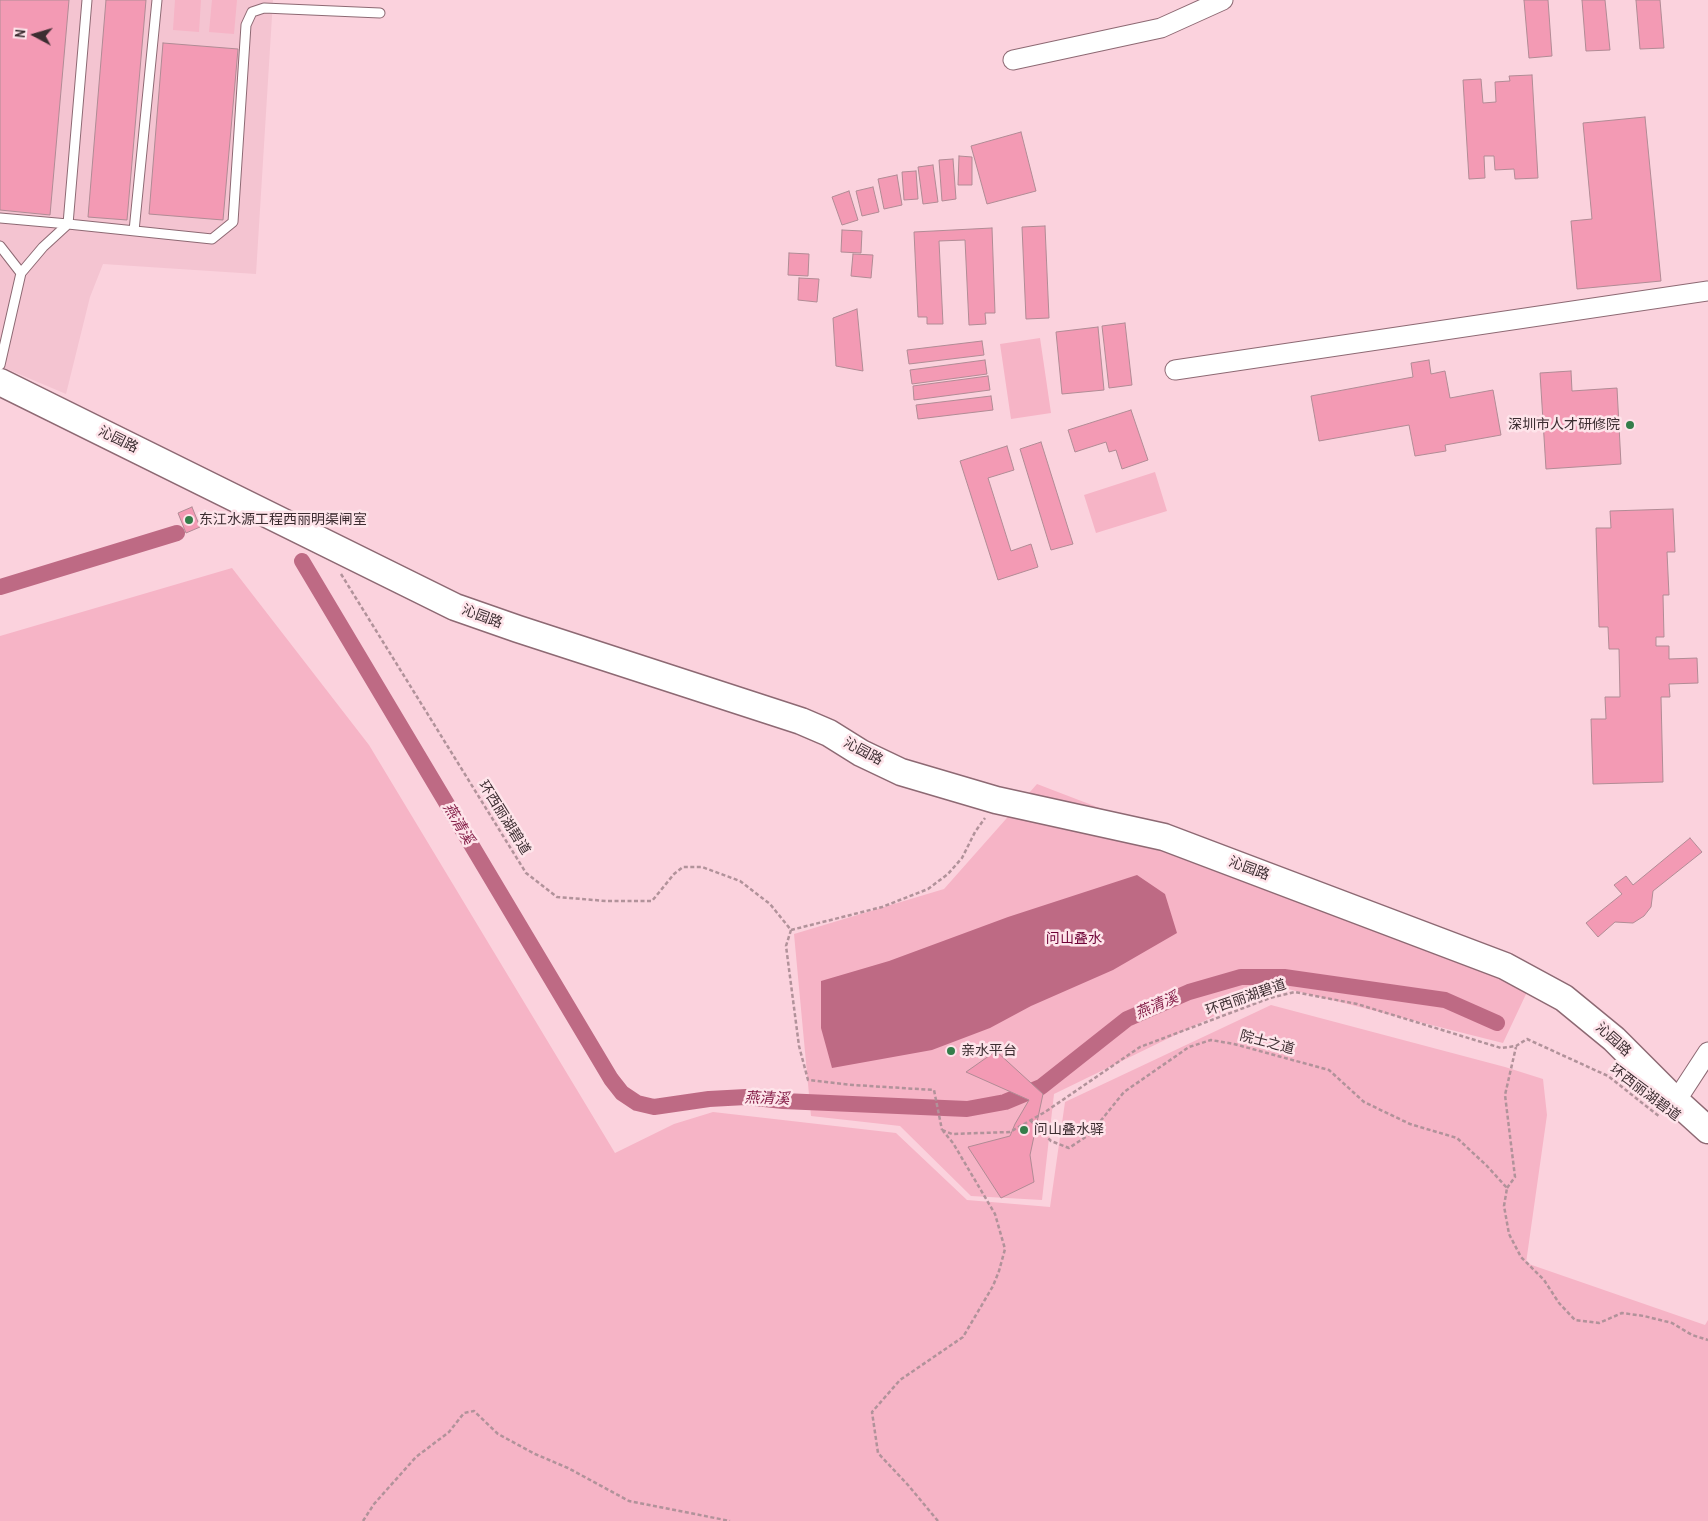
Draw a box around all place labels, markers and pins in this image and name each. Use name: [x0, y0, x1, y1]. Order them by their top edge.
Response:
place label: 深圳市人才研修院: [1508, 417, 1620, 433]
marker: 深圳市人才研修院: [1624, 419, 1636, 431]
place label: 东江水源工程西丽明渠闸室: [199, 512, 367, 528]
marker: 东江水源工程西丽明渠闸室: [183, 514, 195, 526]
place label: 亲水平台: [961, 1043, 1017, 1059]
marker: 亲水平台: [945, 1045, 957, 1057]
place label: 问山叠水驿: [1034, 1122, 1104, 1138]
marker: 问山叠水驿: [1018, 1124, 1030, 1136]

